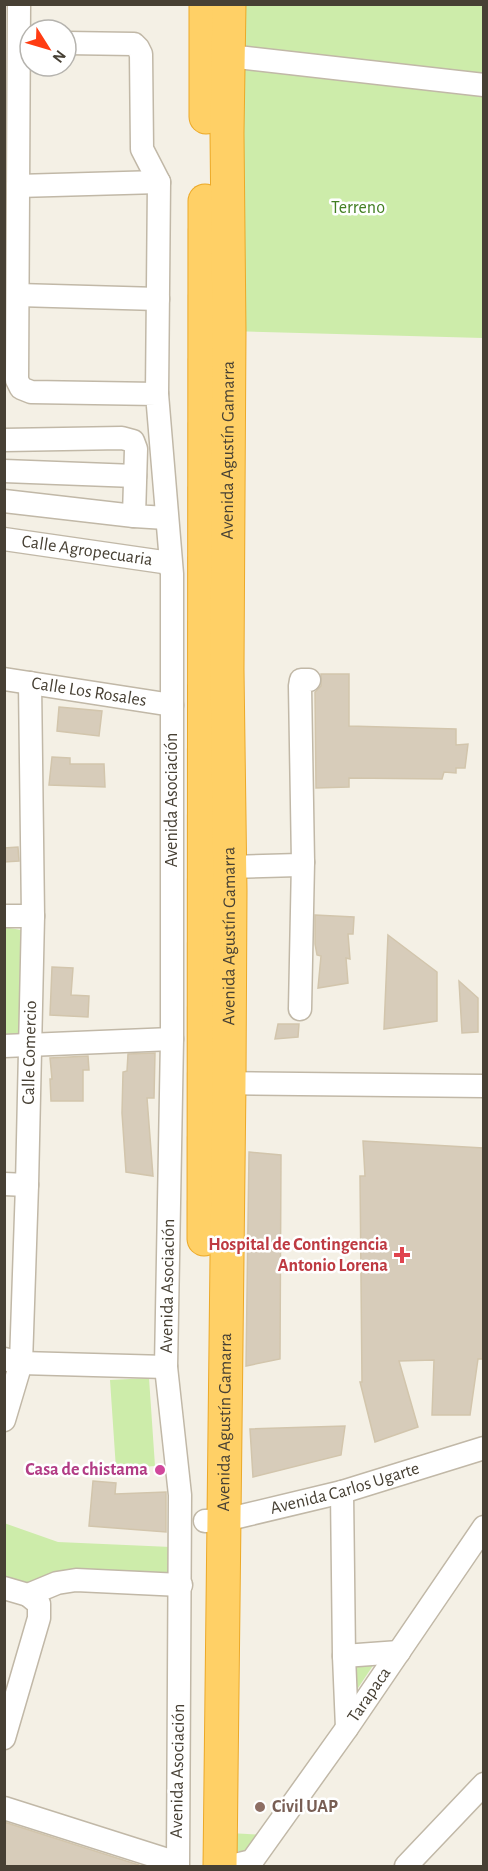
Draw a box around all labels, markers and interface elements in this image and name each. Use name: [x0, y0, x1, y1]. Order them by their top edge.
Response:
north arrow: [18, 18, 78, 78]
text: N: [49, 47, 69, 66]
park label: Terreno: [331, 199, 385, 217]
street label: Avenida Agustín Gamarra: [219, 361, 238, 539]
street label: Calle Agropecuaria: [21, 533, 154, 569]
street label: Calle Los Rosales: [30, 674, 148, 710]
street label: Avenida Asociación: [163, 733, 181, 867]
street label: Avenida Agustín Gamarra: [220, 847, 239, 1025]
street label: Calle Comercio: [20, 1000, 40, 1105]
street label: Avenida Asociación: [158, 1219, 178, 1353]
place label: Hospital de Contingencia Antonio Lorena: [208, 1236, 388, 1275]
marker: Hospital de Contingencia Antonio Lorena: [393, 1246, 411, 1264]
street label: Avenida Agustín Gamarra: [215, 1333, 235, 1511]
street label: Avenida Carlos Ugarte: [269, 1460, 422, 1518]
place label: Casa de chistama: [25, 1461, 148, 1479]
marker: Casa de chistama: [153, 1463, 167, 1477]
street label: Tarapaca: [345, 1664, 394, 1726]
street label: Avenida Asociación: [168, 1704, 188, 1838]
place label: Civil UAP: [272, 1798, 338, 1816]
marker: Civil UAP: [253, 1800, 267, 1814]

